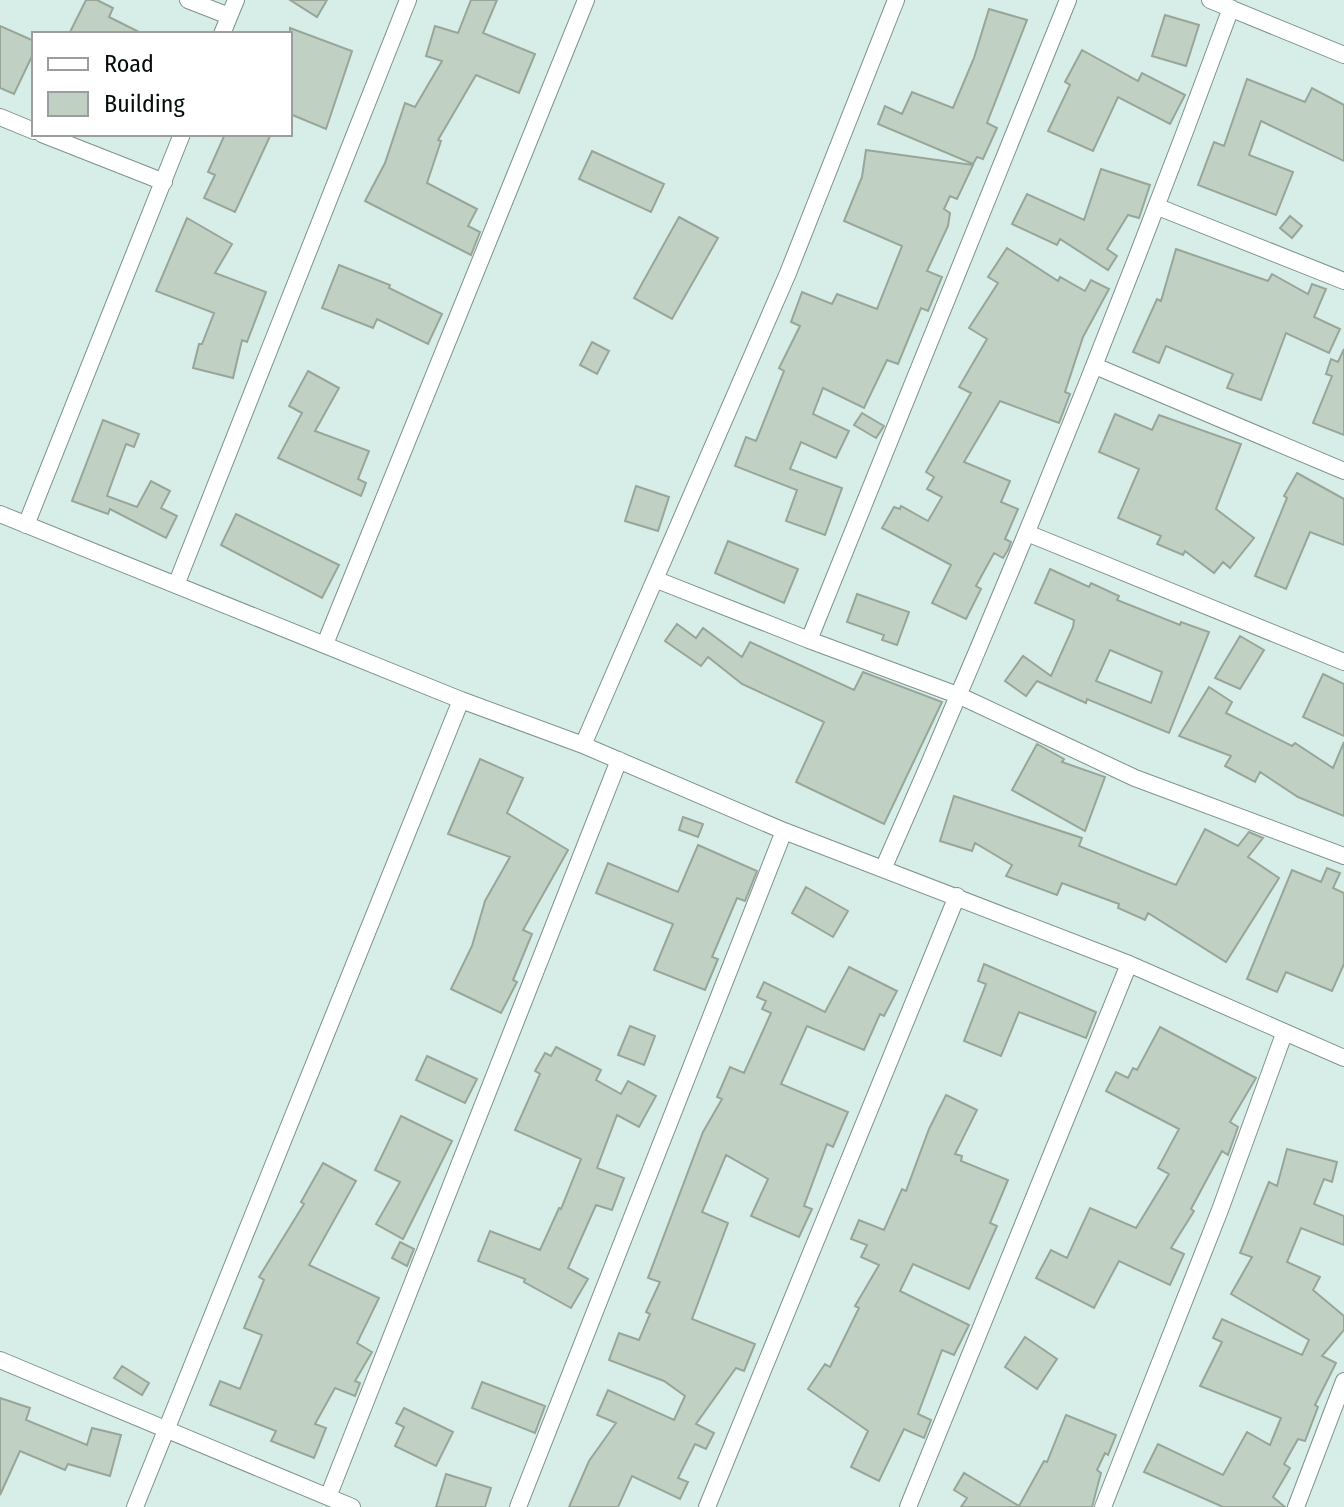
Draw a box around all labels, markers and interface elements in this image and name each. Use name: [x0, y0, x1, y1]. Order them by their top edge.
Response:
legend: [32, 32, 292, 136]
text: Road: [104, 50, 154, 78]
text: Building: [104, 90, 186, 118]

